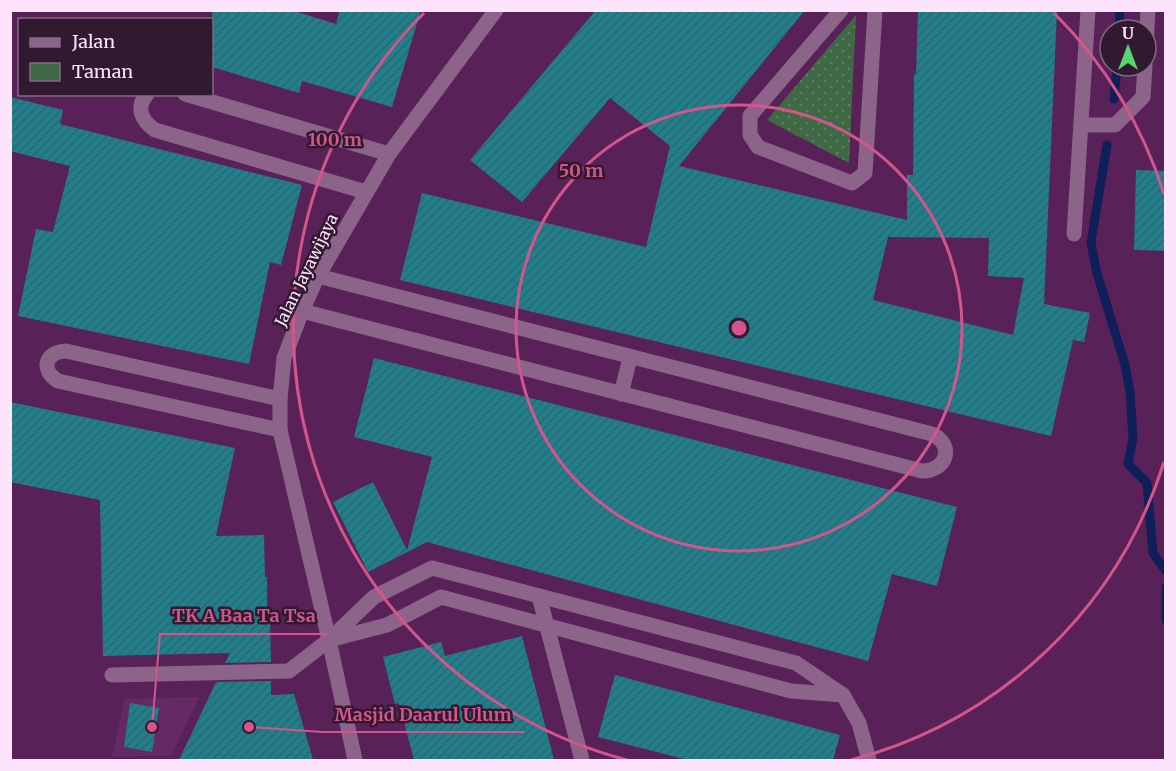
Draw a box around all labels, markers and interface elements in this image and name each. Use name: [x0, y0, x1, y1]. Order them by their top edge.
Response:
legend: [18, 18, 213, 96]
north arrow: [1098, 18, 1158, 78]
text: U: [1122, 23, 1134, 43]
text: Jalan: [71, 30, 115, 53]
text: Taman: [72, 60, 133, 83]
text: 100 m: [308, 128, 362, 151]
text: 50 m: [559, 159, 603, 182]
street label: Jalan Jayawijaya: [270, 210, 342, 331]
centre of rings: [729, 318, 749, 338]
callout: TK A Baa Ta Tsa: [160, 598, 327, 634]
text: TK A Baa Ta Tsa: [172, 604, 316, 627]
callout: Masjid Daarul Ulum: [323, 696, 524, 732]
text: Masjid Daarul Ulum: [335, 703, 512, 726]

